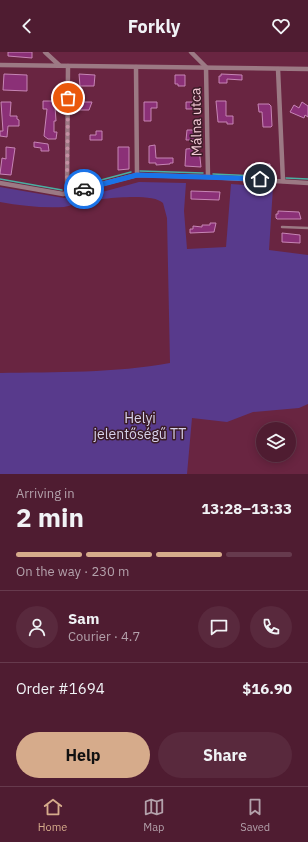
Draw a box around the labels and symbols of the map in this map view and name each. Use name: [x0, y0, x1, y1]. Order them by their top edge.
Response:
pin: [51, 81, 85, 115]
street label: Málna utca: [186, 87, 206, 157]
pin: [243, 162, 277, 196]
courier: [64, 169, 104, 209]
park label: Helyi jelentőségű TT: [94, 409, 186, 443]

